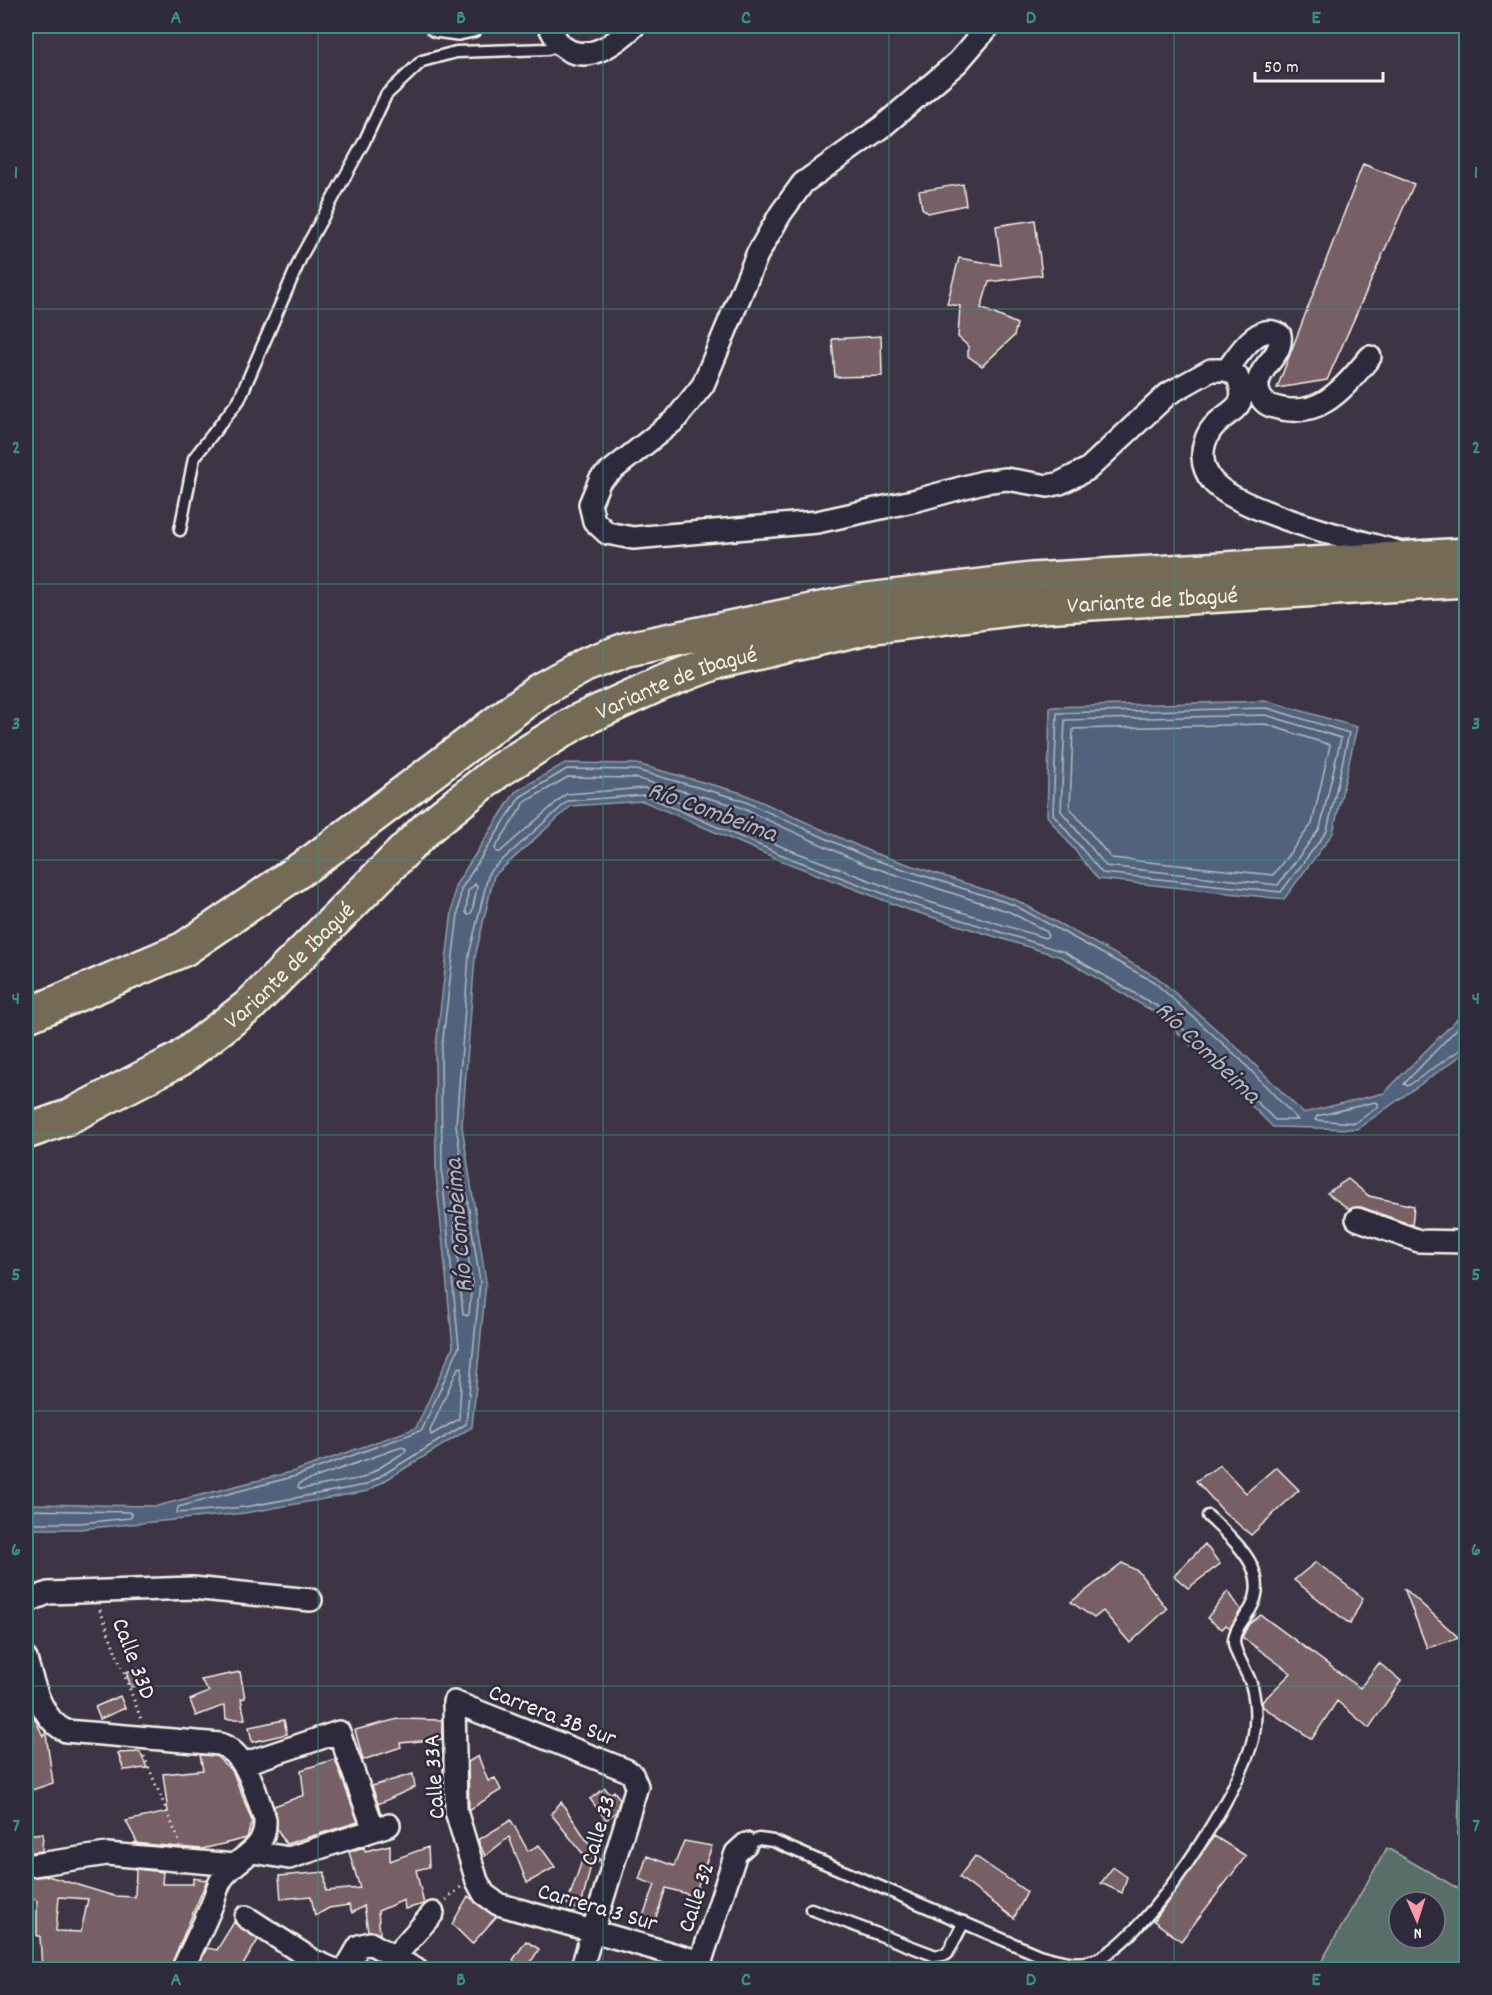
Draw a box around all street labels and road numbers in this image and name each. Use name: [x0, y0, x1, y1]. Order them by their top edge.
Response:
street label: Variante de Ibagué: [1066, 580, 1239, 624]
street label: Variante de Ibagué: [591, 639, 761, 731]
street label: Variante de Ibagué: [218, 895, 364, 1039]
street label: Calle 33D: [101, 1614, 163, 1705]
street label: Carrera 3B Sur: [483, 1677, 621, 1757]
street label: Calle 33A: [416, 1733, 456, 1820]
street label: Calle 33: [573, 1792, 627, 1870]
street label: Calle 32: [671, 1859, 725, 1937]
street label: Carrera 3 Sur: [533, 1876, 661, 1942]

